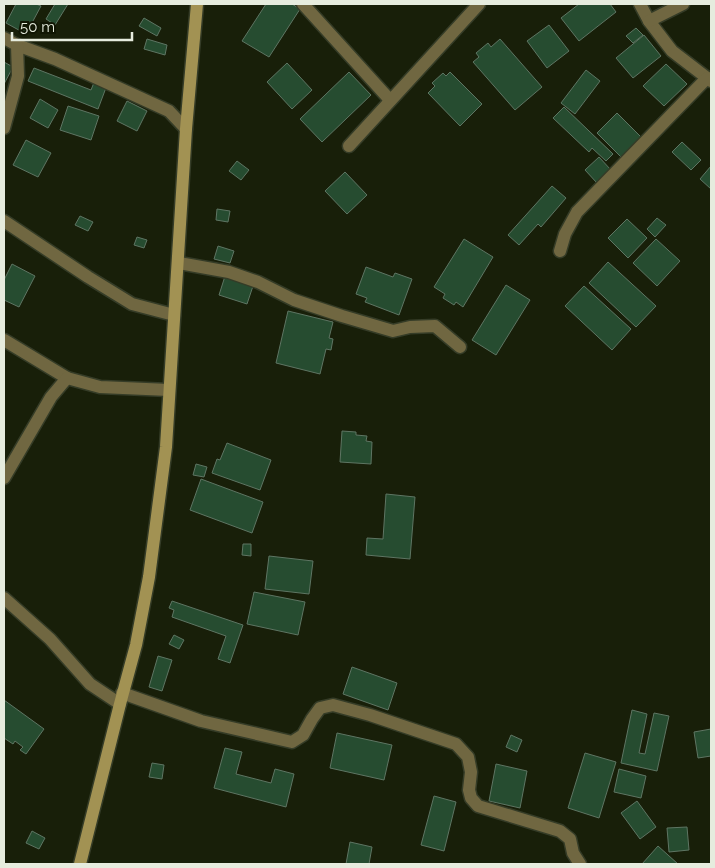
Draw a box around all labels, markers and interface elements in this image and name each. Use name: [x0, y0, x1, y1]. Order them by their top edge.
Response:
scale bar: [12, 10, 132, 42]
text: 50 m: [20, 18, 55, 36]

